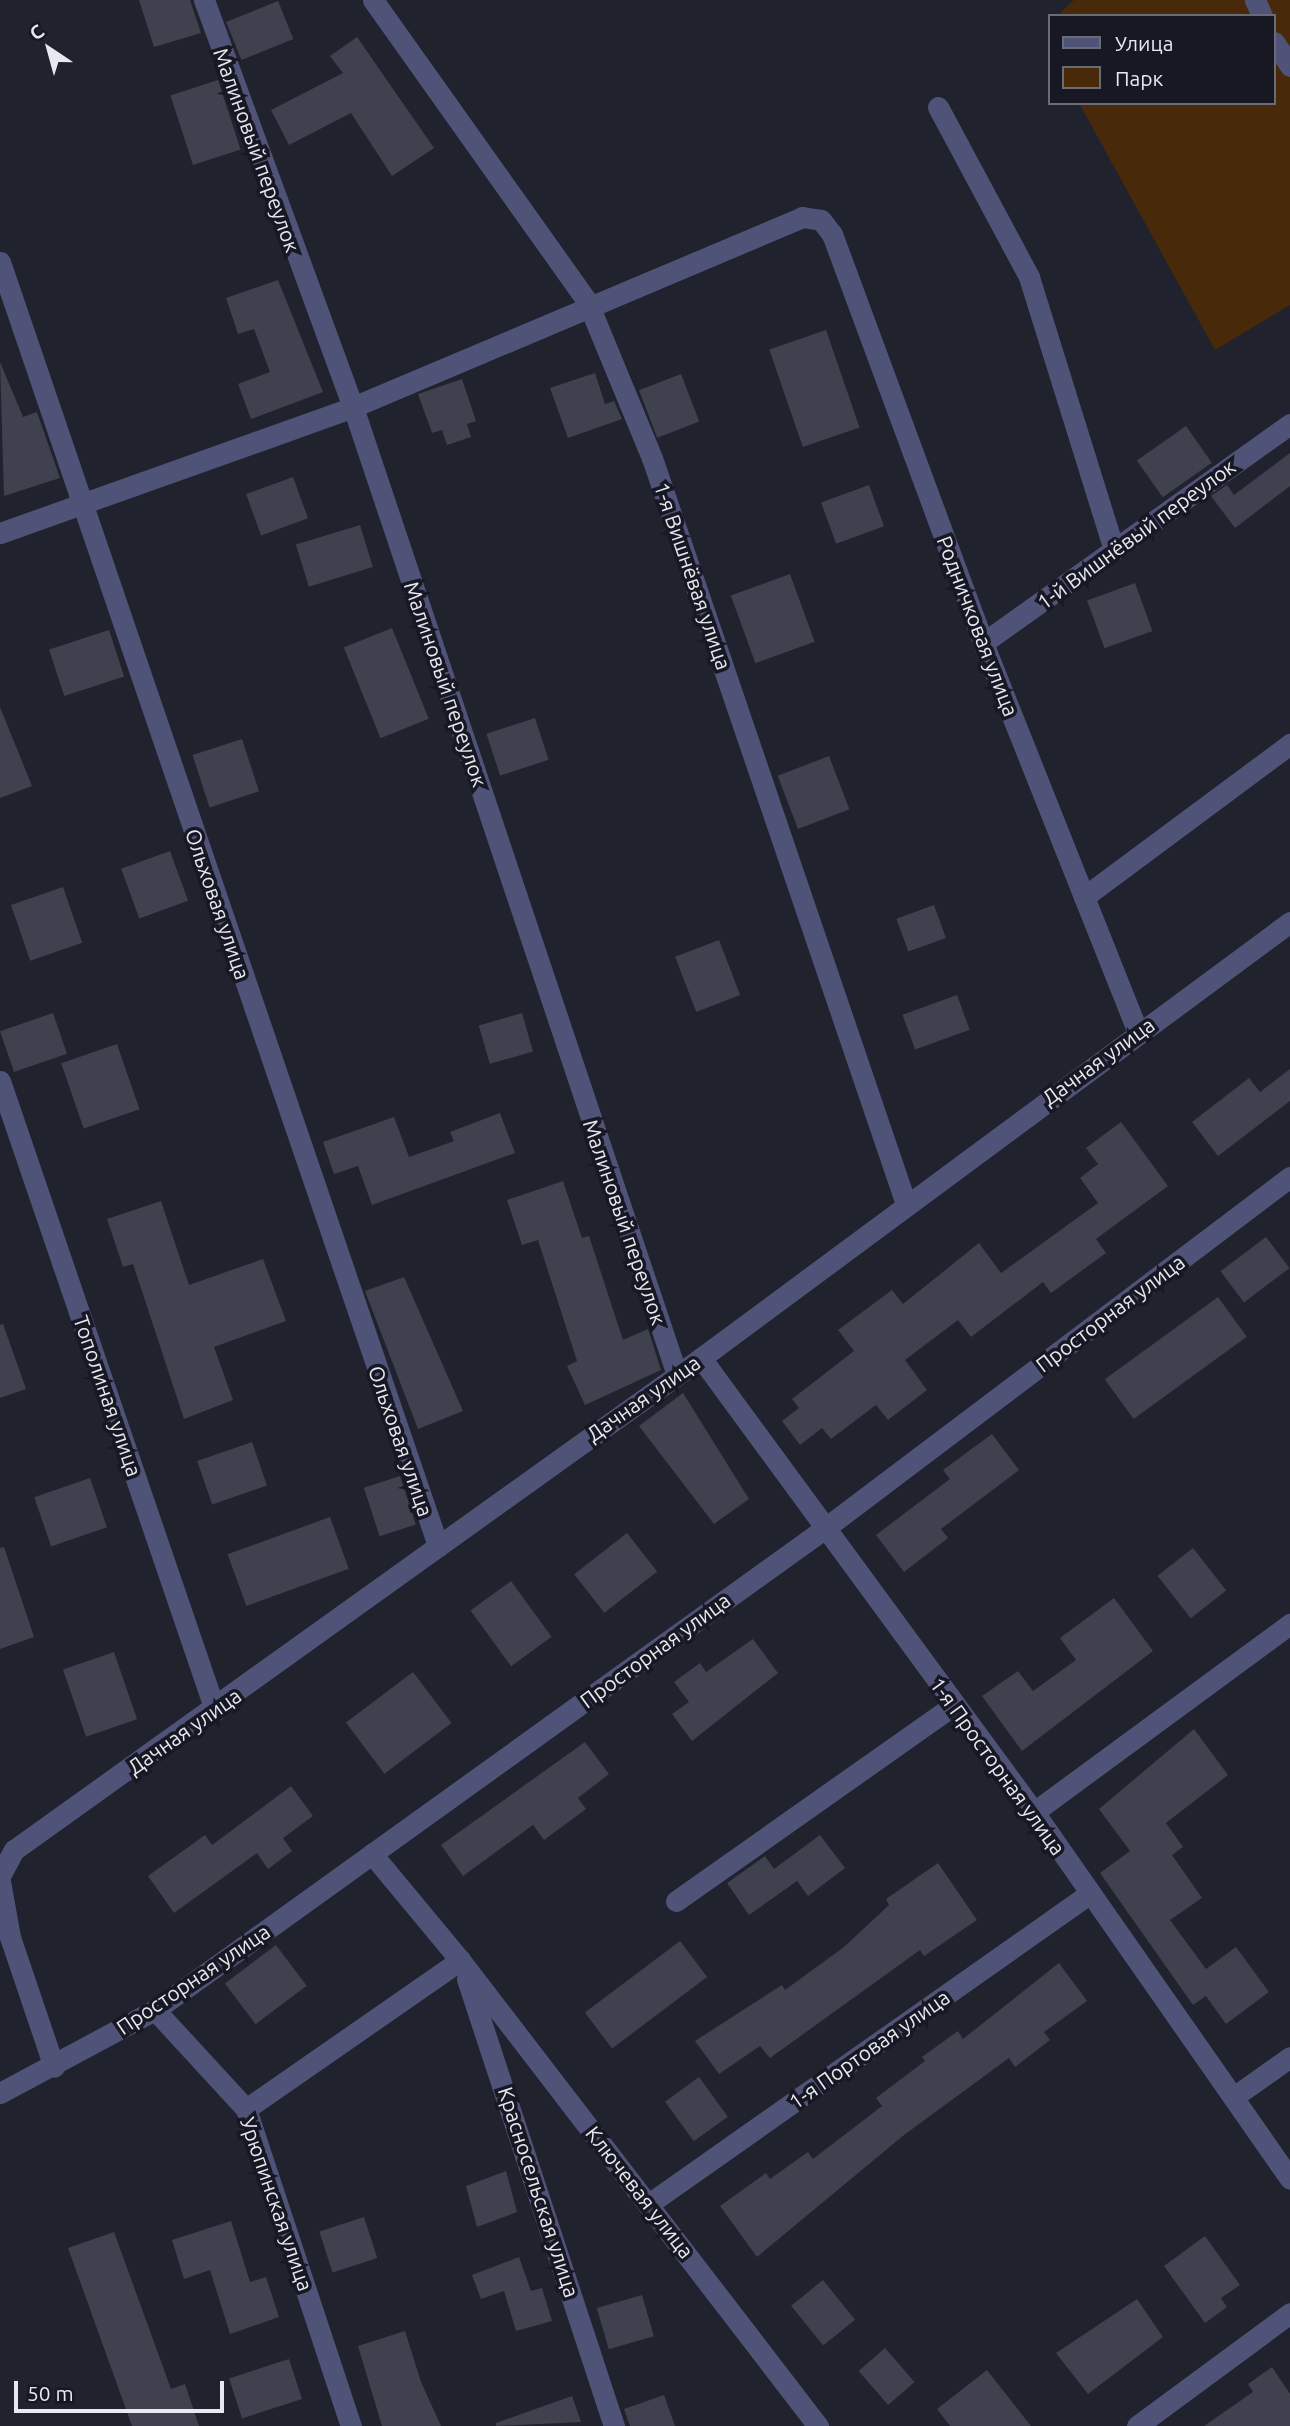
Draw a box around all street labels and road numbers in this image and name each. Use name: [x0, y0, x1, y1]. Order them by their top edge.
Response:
street label: Малиновый переулок: [208, 44, 306, 256]
street label: 1-й Вишнёвый переулок: [1032, 454, 1240, 614]
street label: 1-я Вишнёвая улица: [649, 479, 737, 673]
street label: Родничковая улица: [932, 532, 1024, 720]
street label: Малиновый переулок: [399, 578, 493, 790]
street label: Ольховая улица: [180, 825, 256, 983]
street label: Дачная улица: [1037, 1012, 1159, 1110]
street label: Малиновый переулок: [578, 1116, 672, 1328]
street label: Просторная улица: [1031, 1249, 1189, 1377]
street label: Тополиная улица: [69, 1312, 147, 1480]
street label: Дачная улица: [581, 1350, 705, 1446]
street label: Ольховая улица: [363, 1362, 439, 1520]
street label: Просторная улица: [575, 1587, 735, 1713]
street label: 1-я Просторная улица: [925, 1672, 1071, 1860]
street label: Дачная улица: [122, 1683, 246, 1779]
street label: Просторная улица: [111, 1918, 275, 2040]
street label: 1-я Портовая улица: [784, 1984, 954, 2114]
street label: Красносельская улица: [493, 2084, 585, 2300]
street label: Урюпинская улица: [235, 2114, 319, 2294]
street label: Ключевая улица: [581, 2121, 699, 2263]

